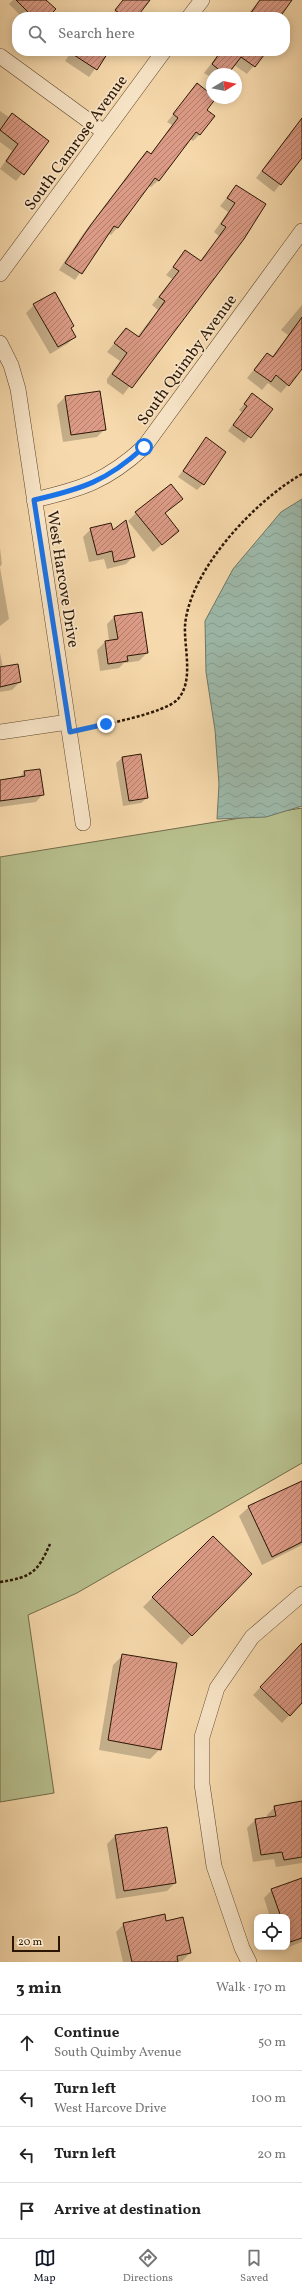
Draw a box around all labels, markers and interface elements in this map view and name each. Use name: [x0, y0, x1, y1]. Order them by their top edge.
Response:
search box: [12, 12, 290, 56]
icon: search: [26, 23, 48, 45]
text: Search here: [58, 24, 135, 45]
north arrow: [206, 68, 242, 104]
street label: South Camrose Avenue: [20, 71, 133, 215]
street label: South Quimby Avenue: [133, 290, 243, 430]
route start: [135, 438, 153, 456]
street label: West Harcove Drive: [40, 509, 84, 649]
route end: [97, 715, 115, 733]
map controls: [254, 1914, 290, 1950]
button: locate: [254, 1914, 290, 1950]
scale bar: [12, 1934, 60, 1953]
text: 20 m: [18, 1935, 42, 1950]
text: 3 min: [16, 1977, 62, 2000]
text: Walk · 170 m: [216, 1979, 286, 1997]
text: Continue: [54, 2023, 119, 2044]
icon: ahead: [16, 2032, 38, 2054]
text: 50 m: [258, 2034, 286, 2052]
text: South Quimby Avenue: [54, 2044, 181, 2062]
text: Turn left: [54, 2079, 116, 2100]
icon: left: [16, 2088, 38, 2110]
text: 100 m: [251, 2090, 286, 2108]
text: West Harcove Drive: [54, 2100, 166, 2118]
icon: left: [16, 2144, 38, 2166]
text: Turn left: [54, 2144, 116, 2165]
text: 20 m: [257, 2146, 286, 2164]
icon: arrive: [16, 2200, 38, 2222]
text: Arrive at destination: [54, 2200, 201, 2221]
tab: Map: [34, 2247, 56, 2286]
tab: Directions: [123, 2247, 173, 2286]
tab: Saved: [240, 2247, 268, 2286]

